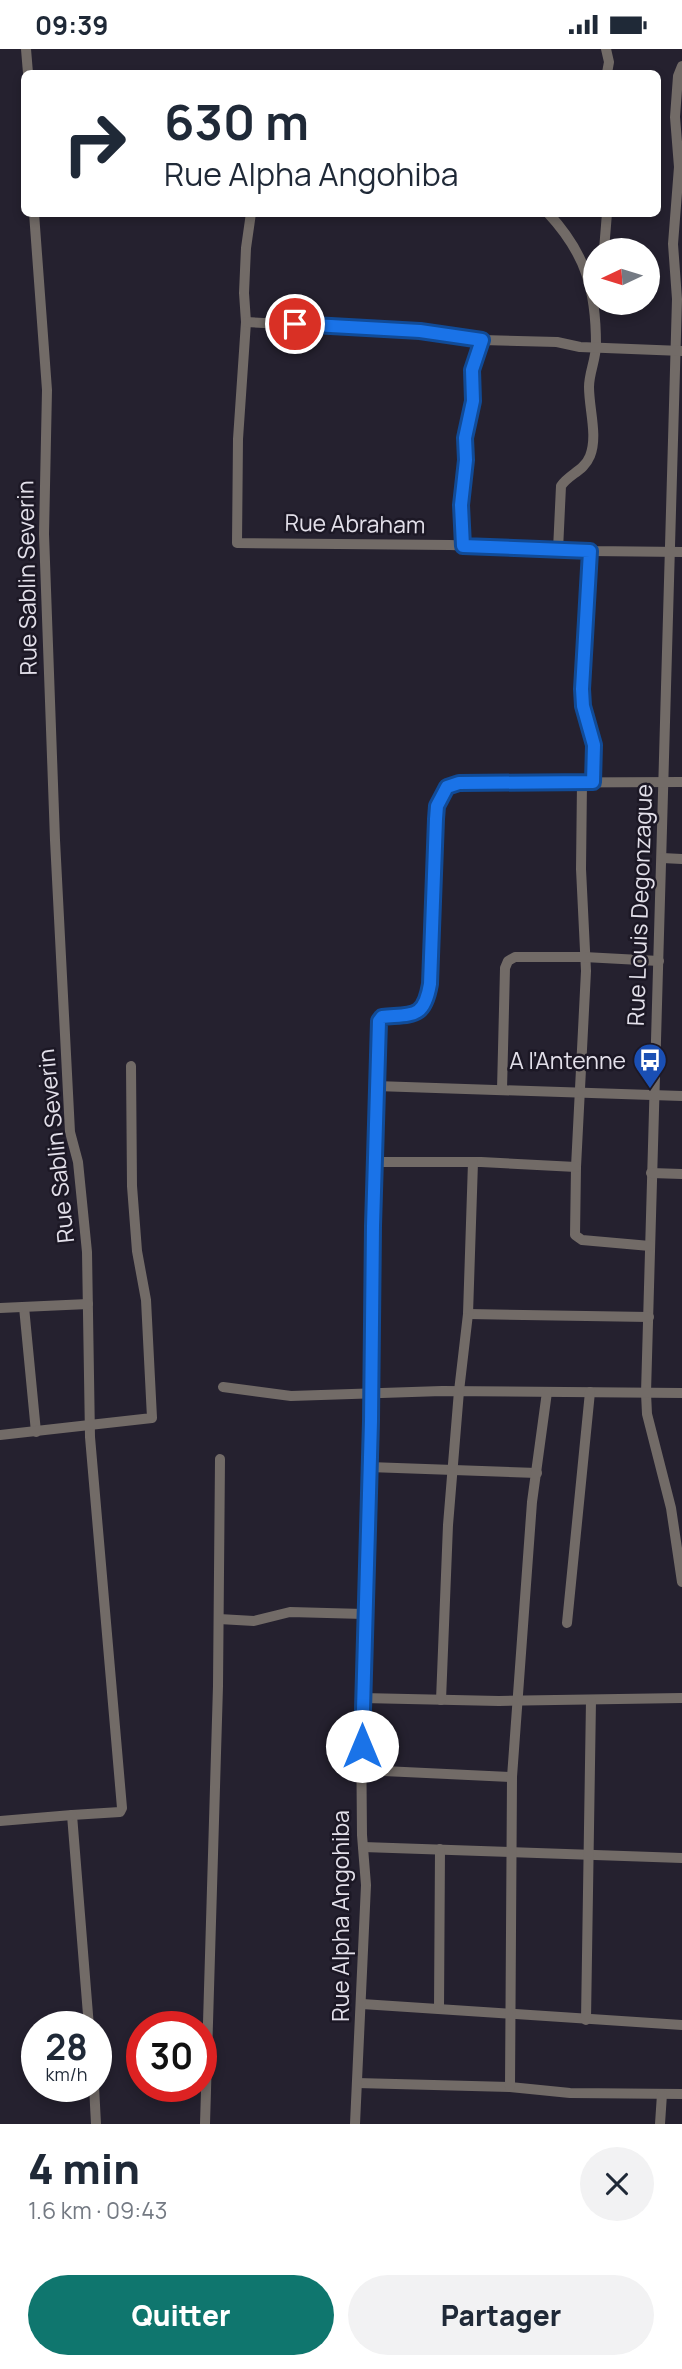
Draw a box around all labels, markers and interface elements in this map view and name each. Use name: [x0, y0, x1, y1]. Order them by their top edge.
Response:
text: 09:39: [35, 7, 108, 43]
text: 630 m: [164, 88, 309, 155]
icon: right: [49, 98, 140, 189]
text: Rue Alpha Angohiba: [164, 152, 459, 196]
north arrow: [583, 238, 660, 315]
map controls: [583, 238, 660, 315]
pin: [265, 294, 325, 354]
icon: arrive: [276, 305, 314, 343]
street label: Rue Sablin Severin: [8, 480, 44, 676]
street label: Rue Abraham: [284, 506, 426, 540]
street label: Rue Louis Degonzague: [619, 784, 659, 1026]
bus stop icon: A l'Antenne: [631, 1041, 669, 1090]
place label: A l'Antenne: [509, 1044, 626, 1076]
street label: Rue Sablin Severin: [29, 1047, 81, 1245]
position arrow: [325, 1709, 399, 1783]
street label: Rue Alpha Angohiba: [324, 1810, 356, 2022]
speed limit sign: 30: [126, 2011, 217, 2102]
text: 28: [45, 2023, 88, 2071]
text: km/h: [46, 2062, 87, 2086]
text: 4 min: [28, 2139, 140, 2197]
button: close: [580, 2147, 654, 2221]
text: 1.6 km · 09:43: [28, 2194, 168, 2226]
button: Quitter: [28, 2275, 334, 2355]
button: Partager: [348, 2275, 654, 2355]

